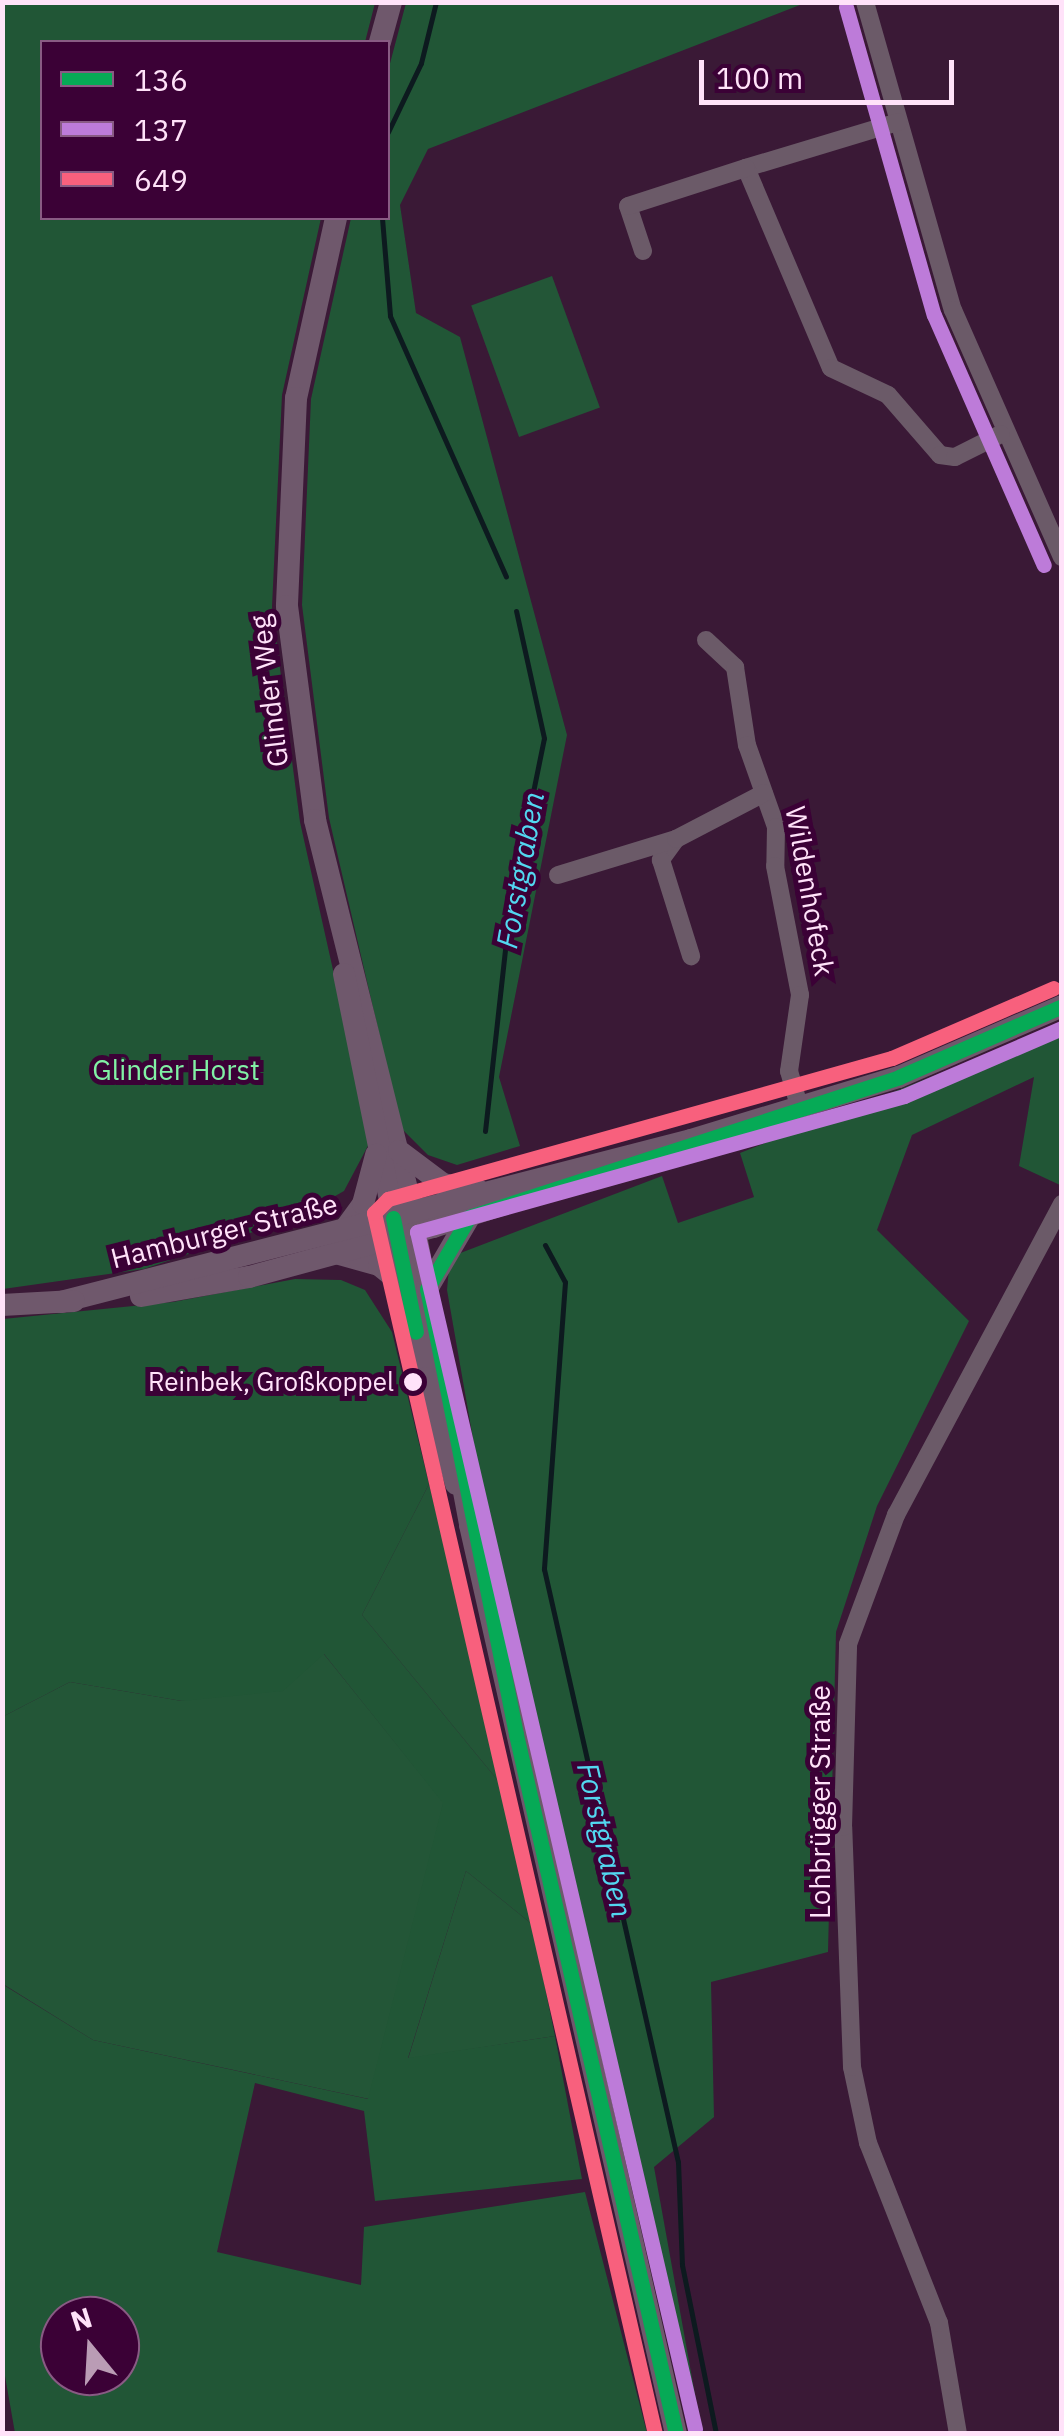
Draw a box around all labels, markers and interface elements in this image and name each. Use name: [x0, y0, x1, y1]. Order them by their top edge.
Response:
legend: [40, 40, 390, 220]
scale bar: [704, 40, 959, 102]
text: 100 m: [716, 58, 803, 97]
text: 136: [134, 60, 188, 99]
text: 137: [134, 110, 188, 149]
text: 649: [134, 160, 188, 199]
street label: Glinder Weg: [243, 613, 295, 769]
water label: Forstgraben: [489, 789, 551, 951]
street label: Wildenhofeck: [779, 804, 841, 978]
park label: Glinder Horst: [92, 1053, 260, 1087]
street label: Hamburger Straße: [107, 1187, 341, 1275]
place label: Reinbek, Großkoppel: [148, 1366, 394, 1398]
marker: Reinbek, Großkoppel: [403, 1372, 423, 1392]
street label: Lohbrügger Straße: [803, 1685, 837, 1919]
water label: Forstgraben: [570, 1759, 640, 1921]
north arrow: [40, 2296, 140, 2396]
text: N: [66, 2298, 97, 2340]

